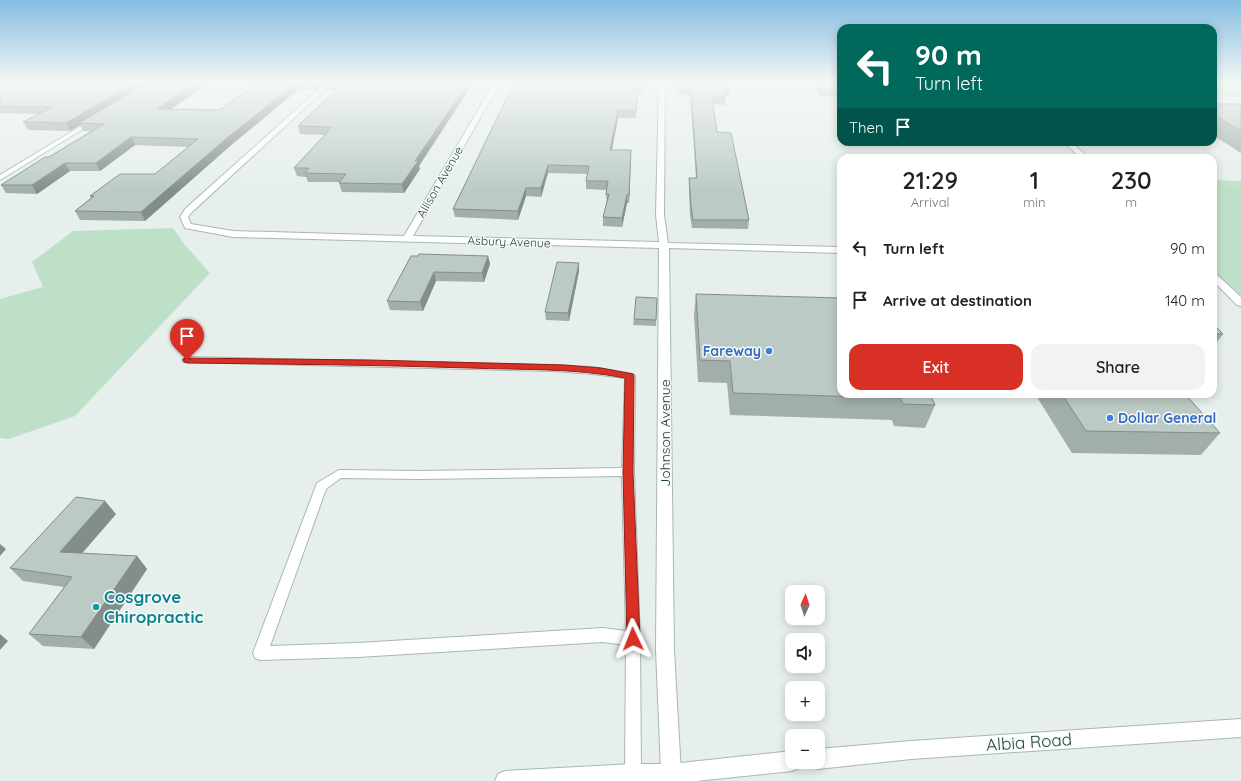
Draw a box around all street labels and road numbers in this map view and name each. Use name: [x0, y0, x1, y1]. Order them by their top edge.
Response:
street label: Allison Avenue: [413, 143, 466, 220]
street label: Asbury Avenue: [467, 233, 551, 250]
street label: Johnson Avenue: [656, 379, 674, 487]
street label: Albia Road: [985, 728, 1073, 755]

